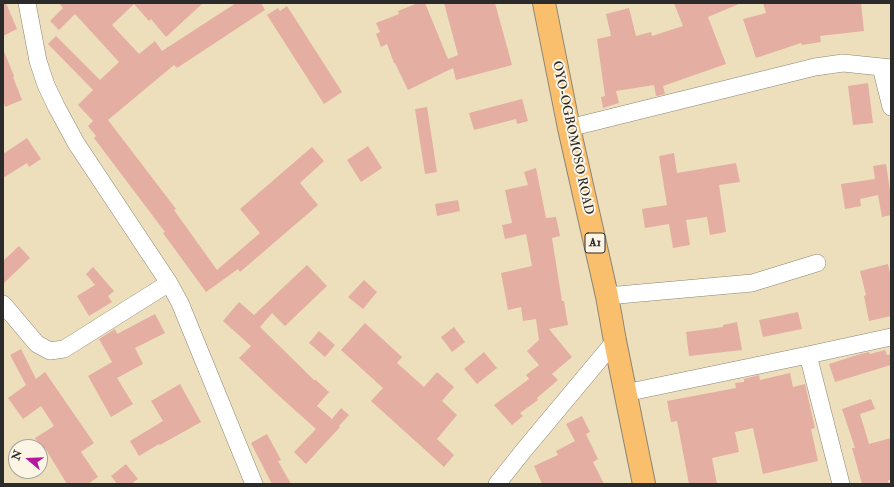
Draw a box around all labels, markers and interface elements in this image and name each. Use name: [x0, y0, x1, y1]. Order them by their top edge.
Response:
street label: OYO-OGBOMOSO ROAD: [548, 60, 596, 216]
road number: A1: [585, 233, 605, 253]
north arrow: [8, 439, 48, 479]
text: N: [9, 448, 25, 462]

